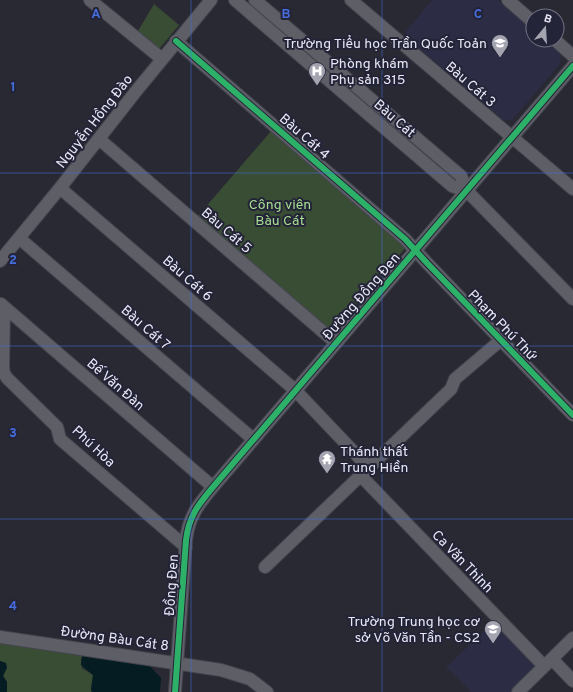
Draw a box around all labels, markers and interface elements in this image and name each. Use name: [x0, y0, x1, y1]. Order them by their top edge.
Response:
text: A: [91, 7, 101, 23]
text: B: [282, 7, 291, 23]
text: C: [474, 7, 482, 23]
north arrow: [525, 8, 565, 48]
text: B: [542, 12, 554, 27]
school or university icon: Trường Tiểu học Trần Quốc Toản: [490, 33, 510, 58]
place label: Trường Tiểu học Trần Quốc Toản: [284, 35, 487, 53]
place label: Phòng khám Phụ sản 315: [330, 56, 409, 89]
street label: Bàu Cát 3: [441, 59, 499, 112]
hospital icon: Phòng khám Phụ sản 315: [307, 61, 327, 86]
street label: Nguyễn Hồng Đào: [53, 71, 137, 172]
text: 1: [10, 80, 16, 96]
street label: Bàu Cát: [370, 97, 418, 142]
street label: Bàu Cát 4: [275, 111, 333, 164]
park label: Công viên Bàu Cát: [249, 197, 311, 230]
street label: Bàu Cát 5: [197, 205, 255, 258]
street label: Đường Đồng Đen: [320, 250, 405, 344]
text: 2: [9, 253, 17, 269]
street label: Bàu Cát 6: [158, 253, 216, 306]
street label: Phạm Phú Thứ: [464, 287, 540, 365]
street label: Bàu Cát 7: [117, 302, 173, 354]
street label: Bế Văn Đàn: [83, 355, 147, 415]
street label: Phú Hòa: [68, 423, 118, 471]
text: 3: [9, 426, 17, 442]
place label: Thánh thất Trung Hiền: [340, 444, 408, 477]
temple icon: Thánh thất Trung Hiền: [317, 449, 337, 474]
street label: Ca Văn Thỉnh: [428, 527, 496, 597]
street label: Đồng Đen: [162, 554, 183, 617]
text: 4: [9, 599, 17, 615]
place label: Trường Trung học cơ sở Võ Văn Tần - CS2: [348, 614, 481, 647]
school or university icon: Trường Trung học cơ sở Võ Văn Tần - CS2: [483, 619, 503, 644]
street label: Đường Bàu Cát 8: [60, 623, 170, 655]

